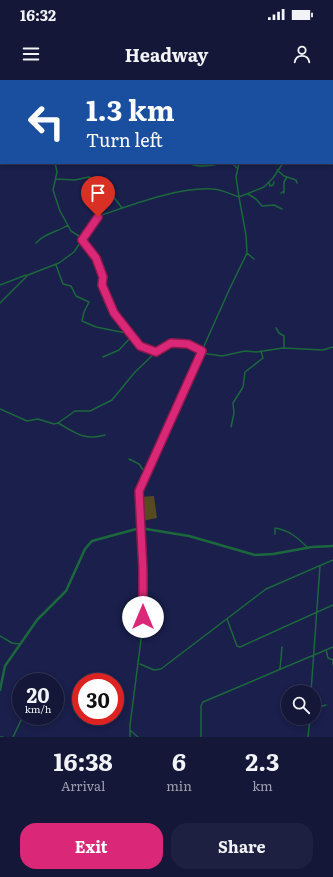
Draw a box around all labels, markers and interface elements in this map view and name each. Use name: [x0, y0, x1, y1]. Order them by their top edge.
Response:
text: 16:32: [20, 3, 56, 26]
text: Headway: [125, 41, 208, 68]
icon: menu: [20, 43, 42, 65]
icon: person: [291, 43, 313, 65]
text: 1.3 km: [86, 88, 175, 130]
icon: left: [20, 96, 72, 148]
text: Turn left: [86, 126, 163, 153]
pin: [81, 176, 115, 217]
icon: arrive: [87, 182, 109, 204]
position arrow: [122, 596, 164, 638]
speed limit sign: 30: [72, 673, 124, 725]
text: 20: [26, 679, 50, 709]
map controls: [281, 685, 321, 725]
button: search: [281, 685, 321, 725]
text: km/h: [25, 701, 51, 716]
text: 16:38: [54, 743, 113, 778]
text: 6: [172, 743, 186, 778]
text: 2.3: [245, 743, 279, 778]
text: Arrival: [61, 776, 105, 795]
text: min: [166, 776, 192, 795]
text: km: [252, 776, 273, 795]
button: Exit: [20, 823, 163, 869]
button: Share: [171, 823, 313, 869]

